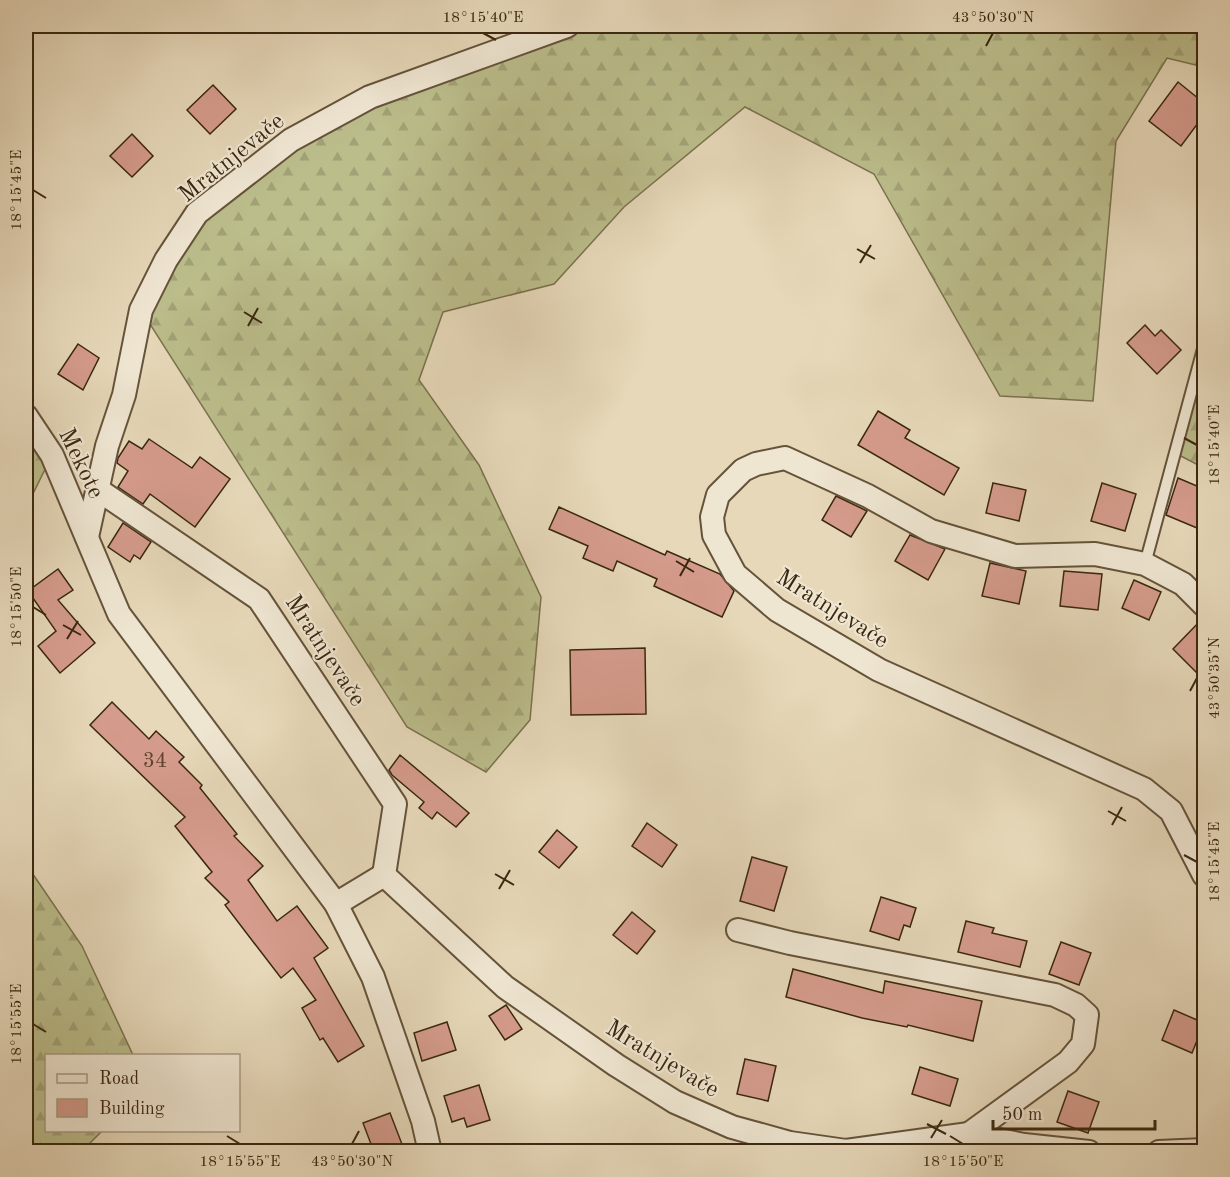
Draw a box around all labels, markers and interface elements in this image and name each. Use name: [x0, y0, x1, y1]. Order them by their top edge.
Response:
text: 18°15'40"E: [443, 11, 523, 26]
text: 43°50'30"N: [952, 11, 1034, 26]
street label: Mratnjevače: [175, 109, 289, 208]
text: 18°15'45"E: [10, 150, 25, 230]
text: 18°15'40"E: [1208, 405, 1223, 485]
street label: Mekote: [53, 425, 107, 503]
street label: Mratnjevače: [772, 566, 892, 654]
text: 18°15'50"E: [10, 567, 25, 647]
street label: Mratnjevače: [280, 591, 369, 711]
text: 43°50'35"N: [1208, 637, 1223, 719]
house number: 34: [143, 751, 167, 772]
text: 18°15'45"E: [1208, 822, 1223, 902]
text: 18°15'55"E: [10, 984, 25, 1064]
street label: Mratnjevače: [601, 1017, 723, 1103]
legend: [45, 1054, 240, 1132]
text: Road: [99, 1070, 139, 1088]
scale bar: [993, 1093, 1155, 1131]
text: Building: [99, 1100, 165, 1118]
text: 50 m: [1002, 1106, 1042, 1124]
text: 18°15'55"E: [200, 1155, 280, 1170]
text: 43°50'30"N: [311, 1155, 393, 1170]
text: 18°15'50"E: [923, 1155, 1003, 1170]

